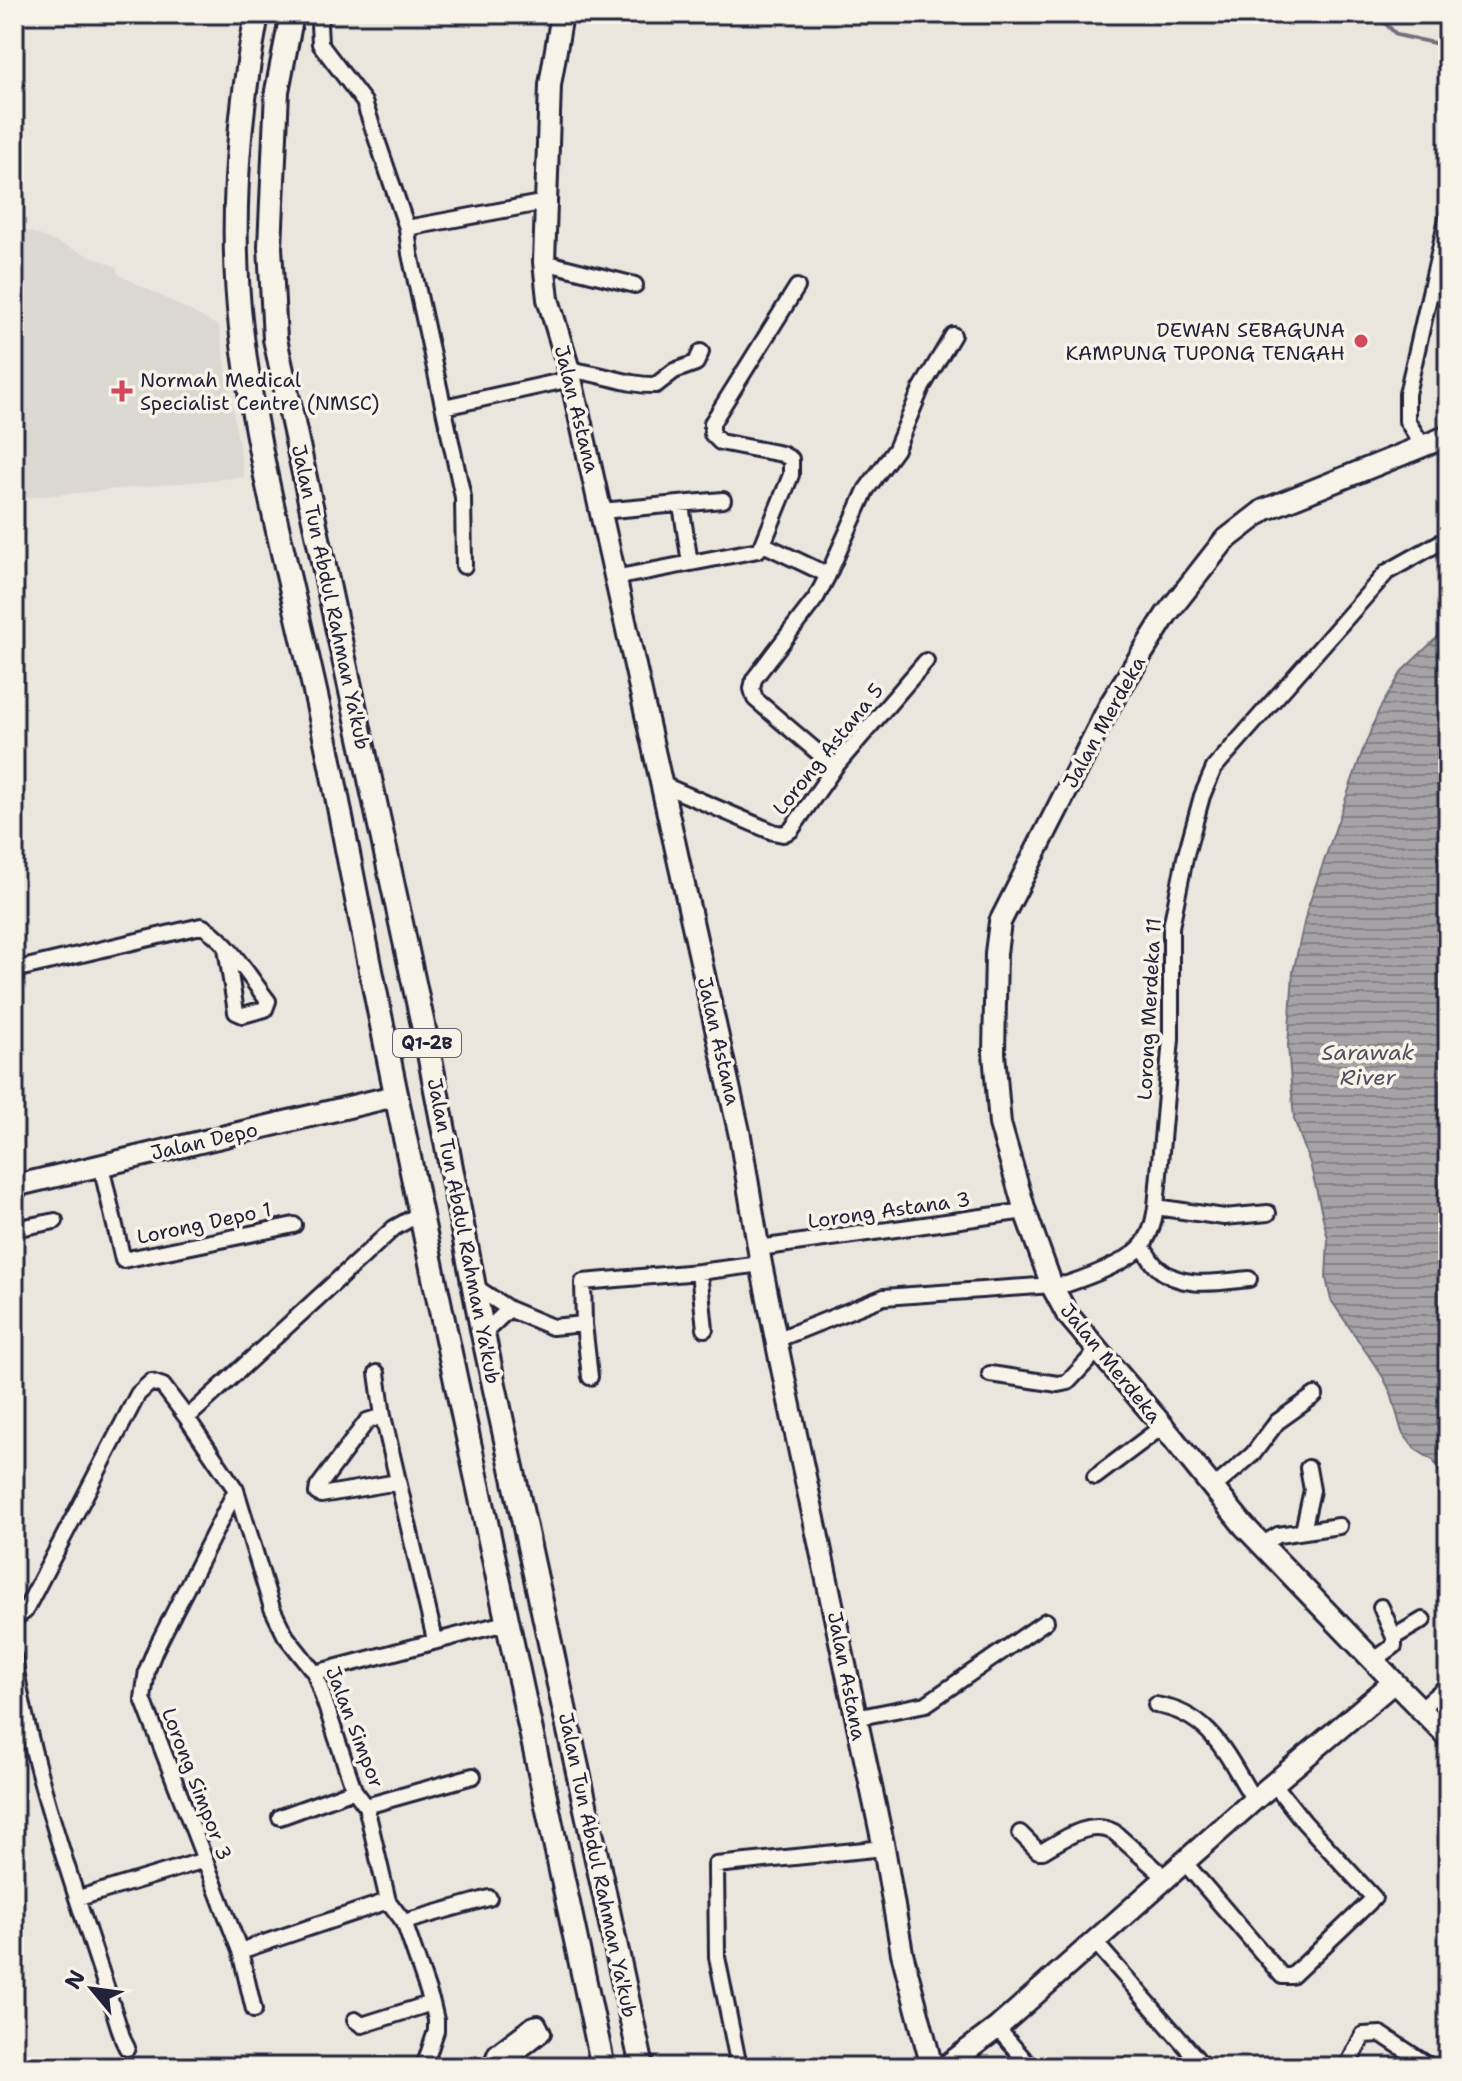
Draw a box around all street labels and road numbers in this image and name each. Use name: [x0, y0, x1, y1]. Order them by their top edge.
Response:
street label: Jalan Astana: [549, 342, 606, 476]
street label: Jalan Tun Abdul Rahman Ya'kub: [286, 442, 376, 752]
street label: Jalan Merdeka: [1057, 651, 1151, 793]
street label: Lorong Astana 5: [767, 678, 889, 820]
street label: Lorong Merdeka 11: [1131, 917, 1167, 1101]
street label: Jalan Astana: [692, 974, 747, 1108]
road number: Q1-2B: [393, 1029, 461, 1057]
street label: Jalan Tun Abdul Rahman Ya'kub: [422, 1076, 506, 1386]
street label: Jalan Depo: [148, 1116, 260, 1166]
street label: Lorong Astana 3: [806, 1186, 972, 1234]
street label: Lorong Depo 1: [134, 1196, 274, 1250]
street label: Jalan Merdeka: [1055, 1298, 1168, 1429]
street label: Jalan Astana: [822, 1609, 872, 1743]
street label: Jalan Simpor: [320, 1663, 390, 1791]
street label: Lorong Simpor 3: [156, 1704, 238, 1864]
street label: Jalan Tun Abdul Rahman Ya'kub: [553, 1710, 643, 2020]

